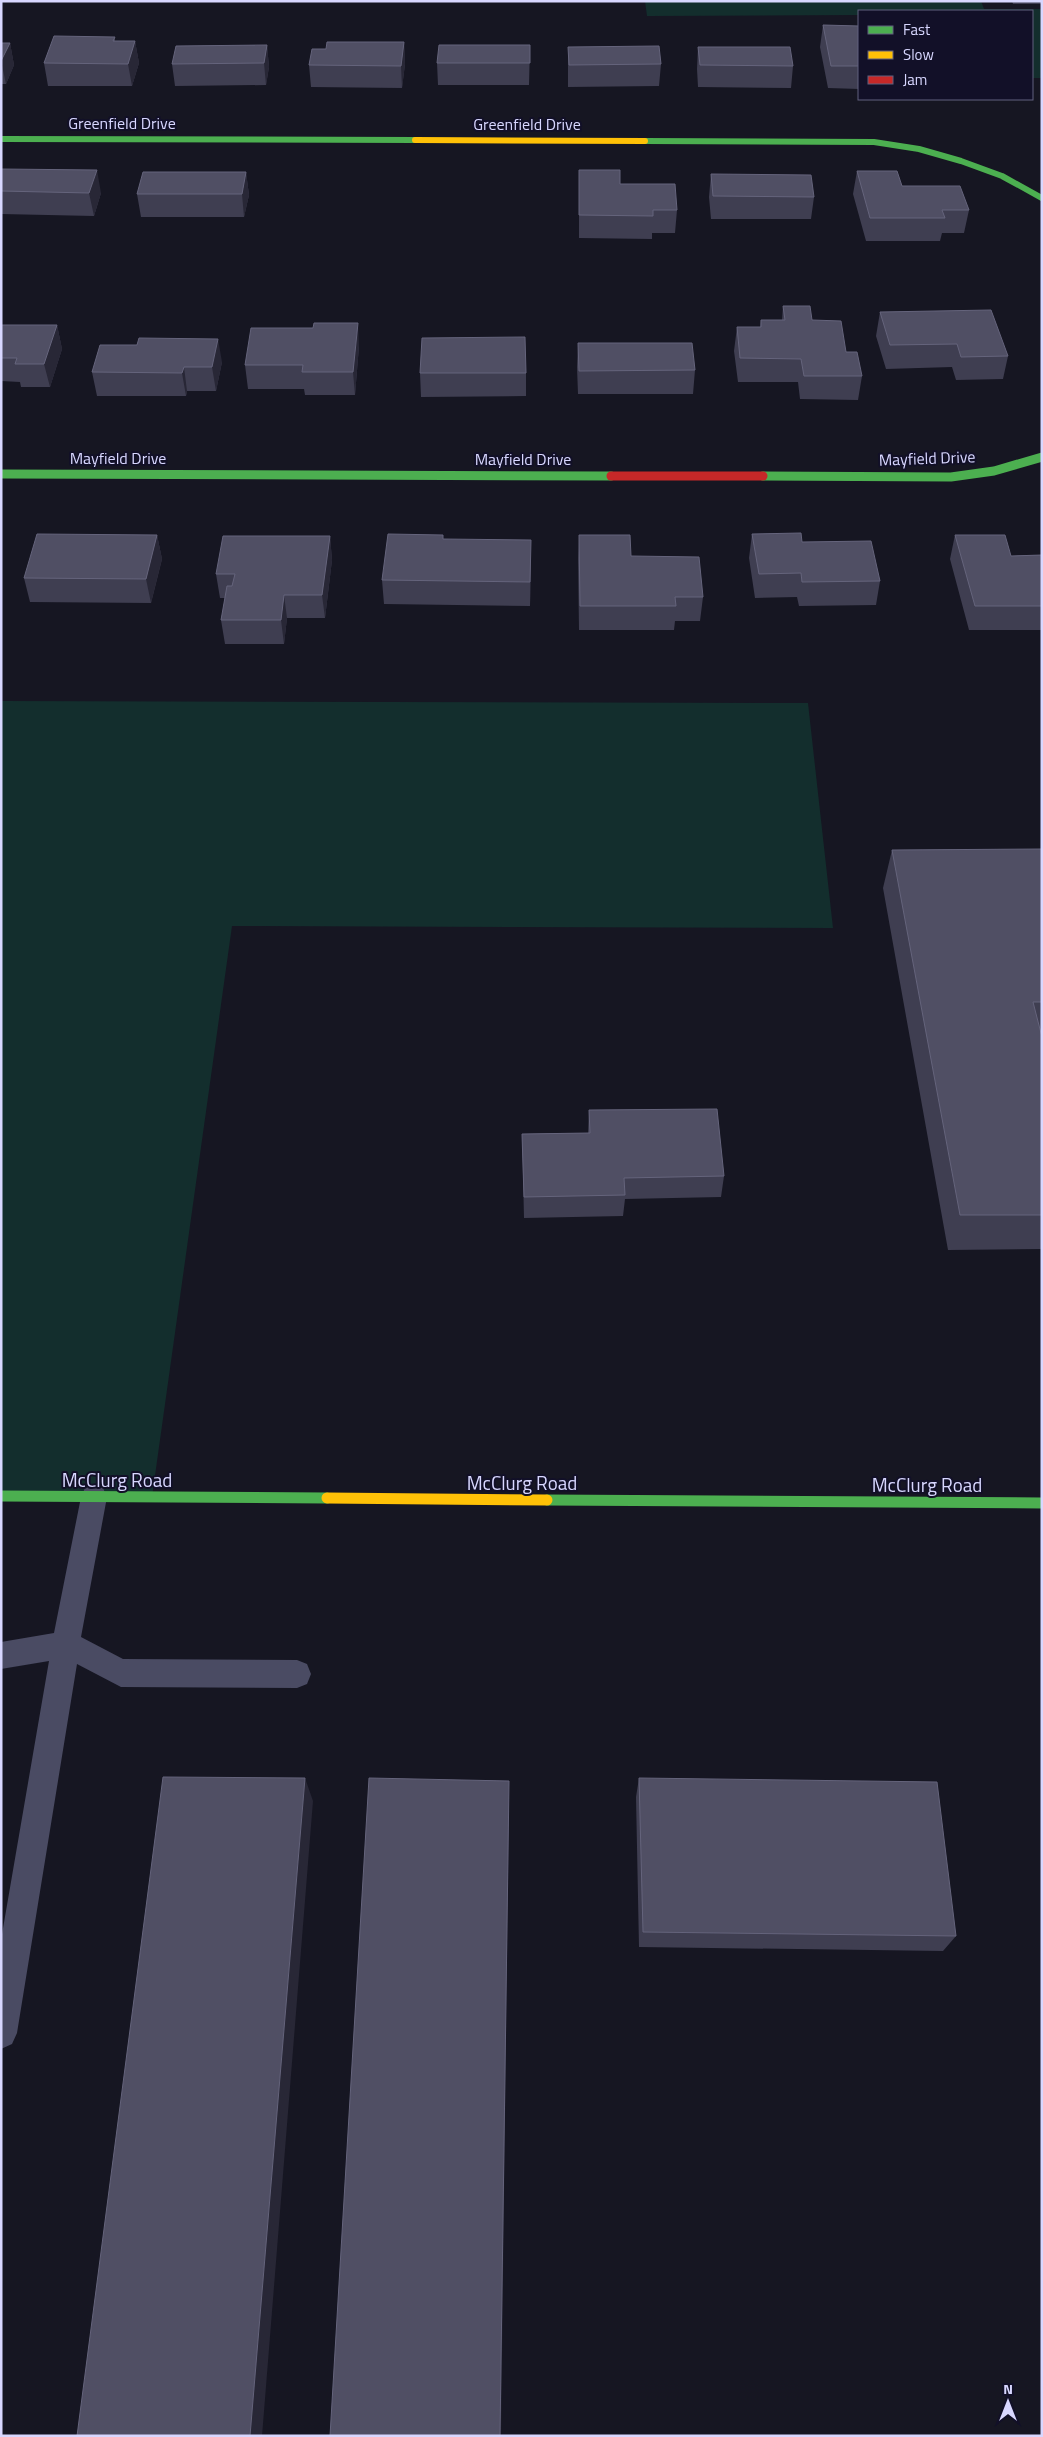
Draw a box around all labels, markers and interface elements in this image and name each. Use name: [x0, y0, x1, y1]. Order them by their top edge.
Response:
legend: [858, 10, 1033, 100]
text: Fast: [903, 18, 931, 41]
text: Slow: [903, 43, 934, 66]
text: Jam: [903, 68, 927, 91]
street label: Greenfield Drive: [68, 111, 176, 135]
street label: Greenfield Drive: [473, 112, 581, 136]
street label: Mayfield Drive: [878, 444, 976, 472]
street label: Mayfield Drive: [70, 446, 166, 470]
street label: Mayfield Drive: [475, 447, 571, 471]
street label: McClurg Road: [62, 1465, 172, 1494]
street label: McClurg Road: [467, 1468, 577, 1497]
street label: McClurg Road: [872, 1470, 982, 1499]
north arrow: [983, 2377, 1033, 2427]
text: N: [1003, 2378, 1013, 2399]

